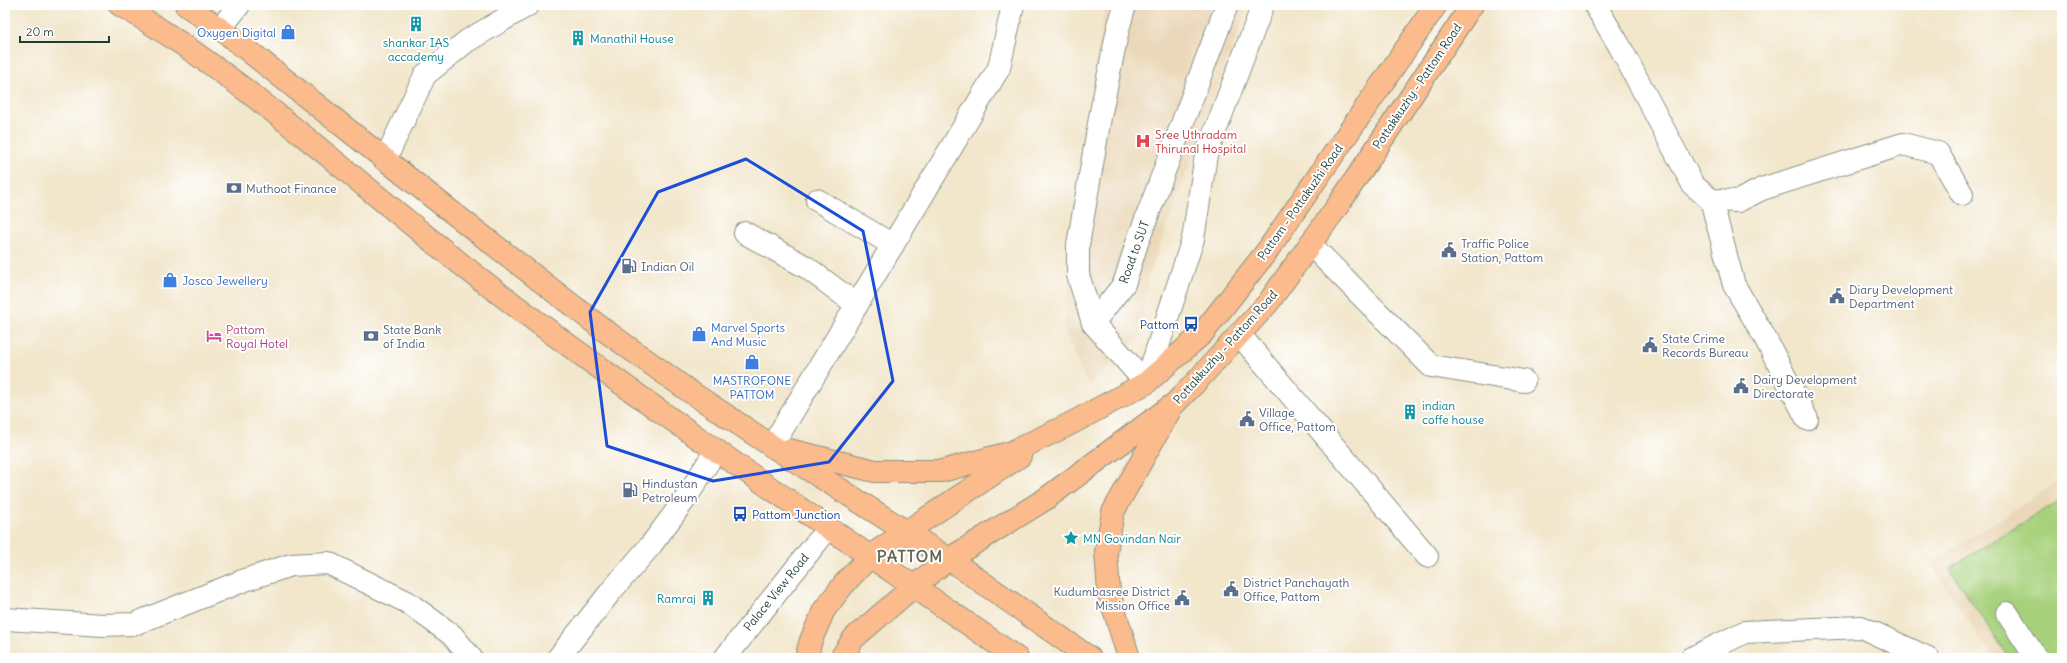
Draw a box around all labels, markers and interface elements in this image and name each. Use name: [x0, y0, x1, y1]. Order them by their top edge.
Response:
building icon: shankar IAS accademy: [407, 15, 425, 33]
scale bar: [20, 18, 109, 44]
street label: Pottakkuzhy - Pattom Road: [1369, 20, 1465, 152]
shop icon: Oxygen Digital: [279, 23, 297, 41]
text: 20 m: [26, 24, 54, 39]
place label: Oxygen Digital: [197, 25, 276, 40]
building icon: Manathil House: [569, 29, 587, 47]
place label: Manathil House: [590, 31, 674, 46]
place label: shankar IAS accademy: [383, 35, 450, 64]
place label: Sree Uthradam Thirunal Hospital: [1155, 127, 1246, 156]
hospital icon: Sree Uthradam Thirunal Hospital: [1134, 132, 1152, 150]
street label: Pattom - Pottakuzhi Road: [1254, 141, 1346, 263]
bank icon: Muthoot Finance: [225, 179, 243, 197]
place label: Muthoot Finance: [246, 181, 337, 196]
street label: Road to SUT: [1116, 219, 1152, 285]
place label: Traffic Police Station, Pattom: [1461, 236, 1544, 265]
public building icon: Traffic Police Station, Pattom: [1440, 241, 1458, 259]
fuel station icon: Indian Oil: [620, 257, 638, 275]
place label: Indian Oil: [641, 259, 694, 274]
shop icon: Josco Jewellery: [161, 271, 179, 289]
place label: Josco Jewellery: [182, 273, 268, 288]
place label: Diary Development Department: [1849, 282, 1953, 311]
street label: Pottakkuzhy - Pattom Road: [1170, 287, 1280, 407]
public building icon: Diary Development Department: [1828, 287, 1846, 305]
bus stop icon: Pattom: [1182, 315, 1200, 333]
place label: Pattom: [1140, 317, 1179, 332]
place label: Marvel Sports And Music: [711, 320, 785, 349]
place label: Pattom Royal Hotel: [226, 322, 288, 351]
place label: State Bank of India: [383, 322, 441, 351]
shop icon: Marvel Sports And Music: [690, 325, 708, 343]
hotel icon: Pattom Royal Hotel: [205, 327, 223, 345]
bank icon: State Bank of India: [362, 327, 380, 345]
place label: State Crime Records Bureau: [1662, 331, 1748, 360]
public building icon: State Crime Records Bureau: [1641, 336, 1659, 354]
shop icon: MASTROFONE PATTOM: [743, 353, 761, 371]
place label: Dairy Development Directorate: [1753, 372, 1857, 401]
place label: MASTROFONE PATTOM: [713, 373, 791, 402]
public building icon: Dairy Development Directorate: [1732, 377, 1750, 395]
place label: indian coffe house: [1422, 398, 1484, 427]
building icon: indian coffe house: [1401, 403, 1419, 421]
place label: Village Office, Pattom: [1259, 405, 1336, 434]
public building icon: Village Office, Pattom: [1238, 410, 1256, 428]
place label: Hindustan Petroleum: [642, 476, 698, 505]
fuel station icon: Hindustan Petroleum: [621, 481, 639, 499]
bus stop icon: Pattom Junction: [731, 505, 749, 523]
place label: Pattom Junction: [752, 507, 841, 522]
place icon: MN Govindan Nair: [1062, 529, 1080, 547]
place label: MN Govindan Nair: [1083, 531, 1181, 546]
district label: PATTOM: [877, 546, 943, 566]
street label: Palace View Road: [740, 550, 812, 634]
place label: District Panchayath Office, Pattom: [1243, 575, 1350, 604]
public building icon: District Panchayath Office, Pattom: [1222, 580, 1240, 598]
place label: Kudumbasree District Mission Office: [1053, 584, 1170, 613]
building icon: Ramraj: [699, 589, 717, 607]
public building icon: Kudumbasree District Mission Office: [1173, 589, 1191, 607]
place label: Ramraj: [657, 591, 696, 606]

